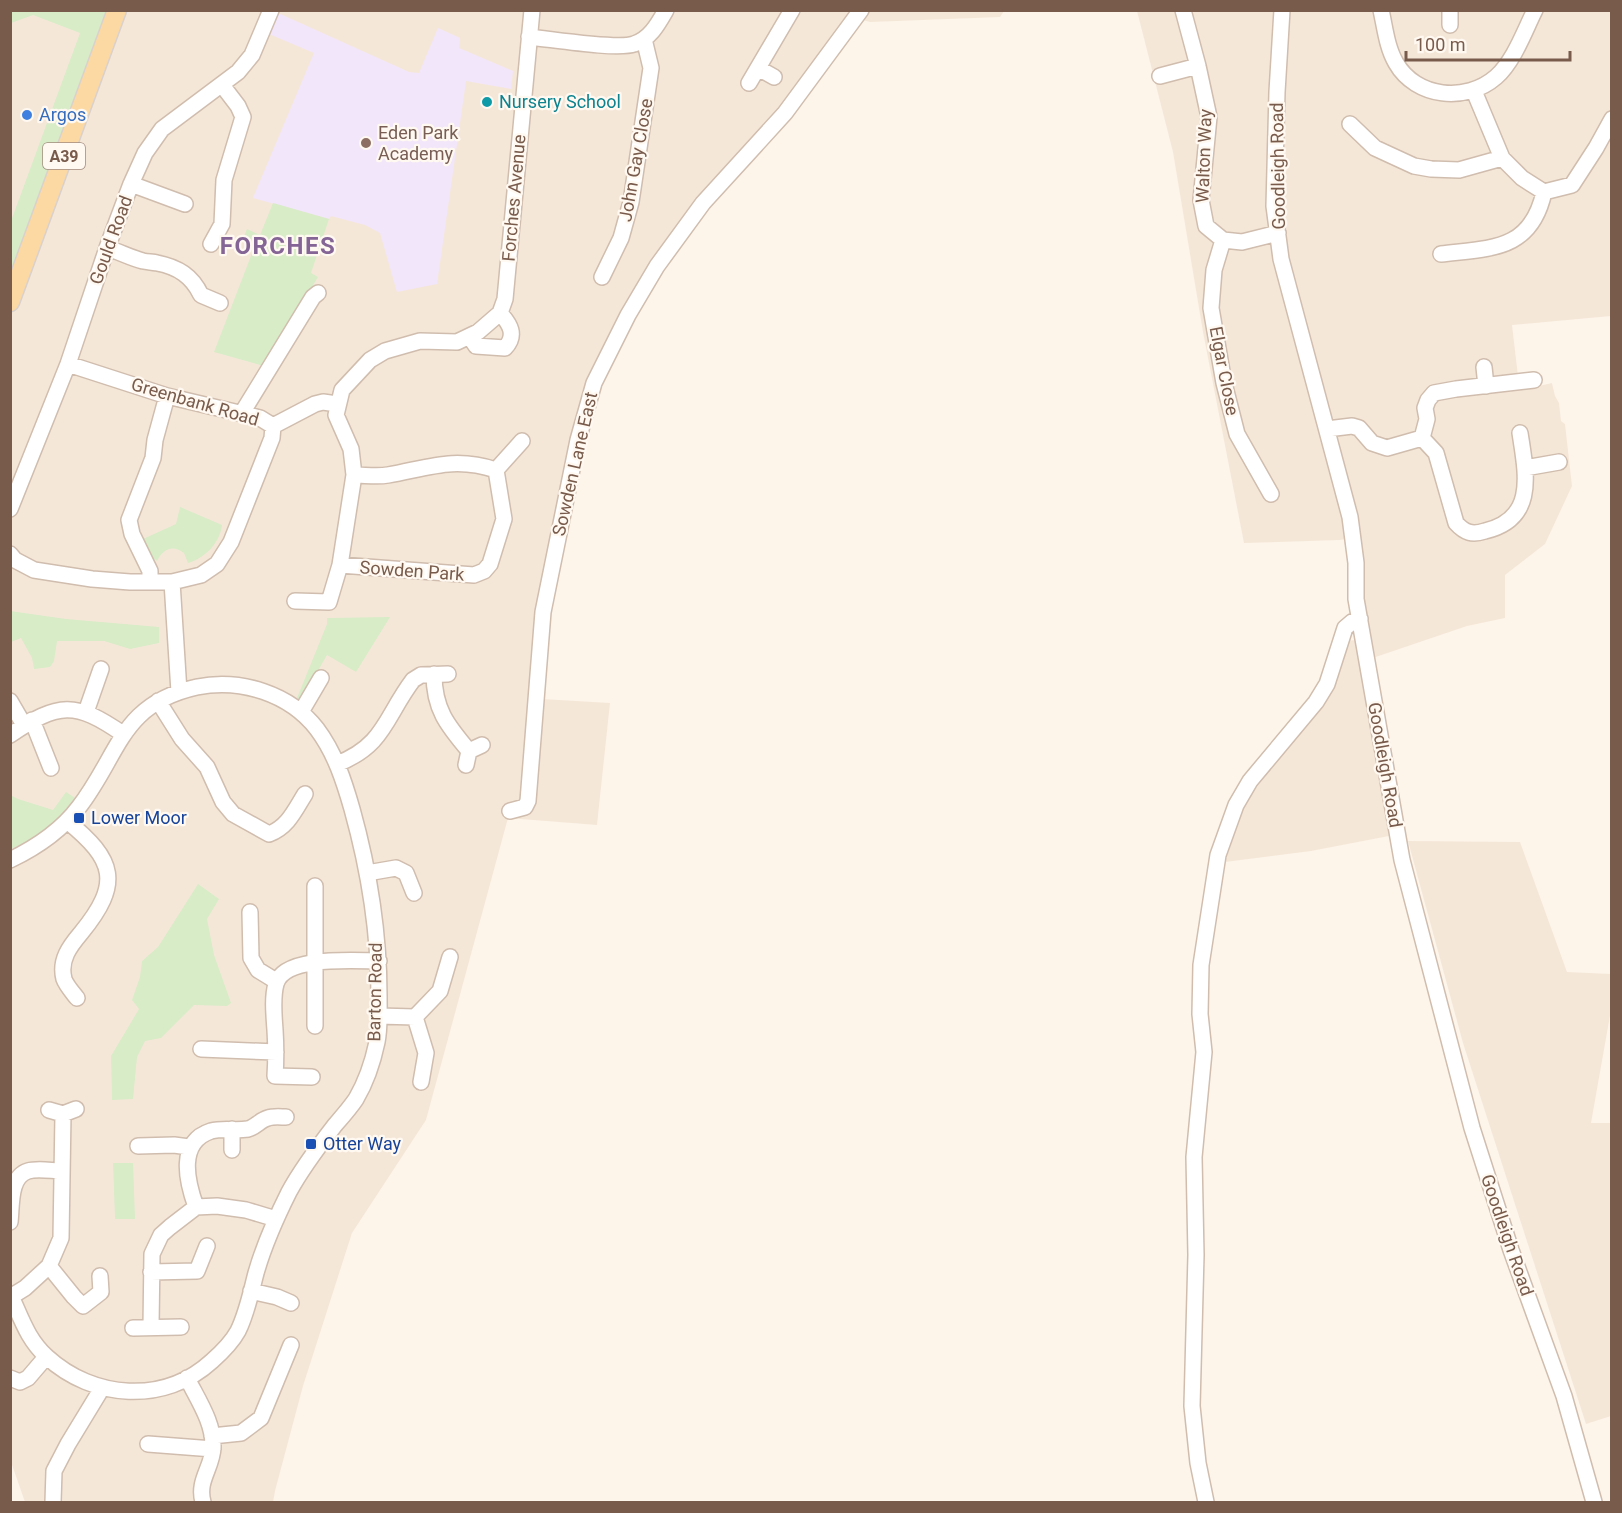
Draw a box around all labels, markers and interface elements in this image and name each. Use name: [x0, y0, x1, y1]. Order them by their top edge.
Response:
scale bar: [1406, 24, 1570, 62]
text: 100 m: [1415, 34, 1466, 55]
place label: Nursery School: [499, 91, 621, 112]
marker: Nursery School: [480, 95, 494, 109]
street label: John Gay Close: [614, 97, 657, 223]
street label: Goodleigh Road: [1266, 102, 1289, 230]
place label: Argos: [39, 104, 86, 125]
marker: Argos: [20, 108, 34, 122]
street label: Walton Way: [1191, 108, 1216, 203]
place label: Eden Park Academy: [378, 122, 459, 164]
street label: Forches Avenue: [497, 134, 530, 262]
marker: Eden Park Academy: [359, 136, 373, 150]
road number: A39: [43, 143, 85, 169]
street label: Gould Road: [85, 193, 136, 287]
district label: FORCHES: [220, 232, 336, 260]
street label: Elgar Close: [1206, 325, 1243, 417]
street label: Greenbank Road: [129, 373, 261, 430]
street label: Sowden Lane East: [548, 390, 601, 538]
street label: Sowden Park: [359, 556, 466, 585]
street label: Goodleigh Road: [1364, 701, 1407, 829]
place label: Lower Moor: [91, 807, 187, 828]
marker: Lower Moor: [72, 811, 86, 825]
street label: Barton Road: [363, 942, 386, 1042]
place label: Otter Way: [323, 1133, 402, 1154]
marker: Otter Way: [304, 1137, 318, 1151]
street label: Goodleigh Road: [1477, 1171, 1538, 1298]

